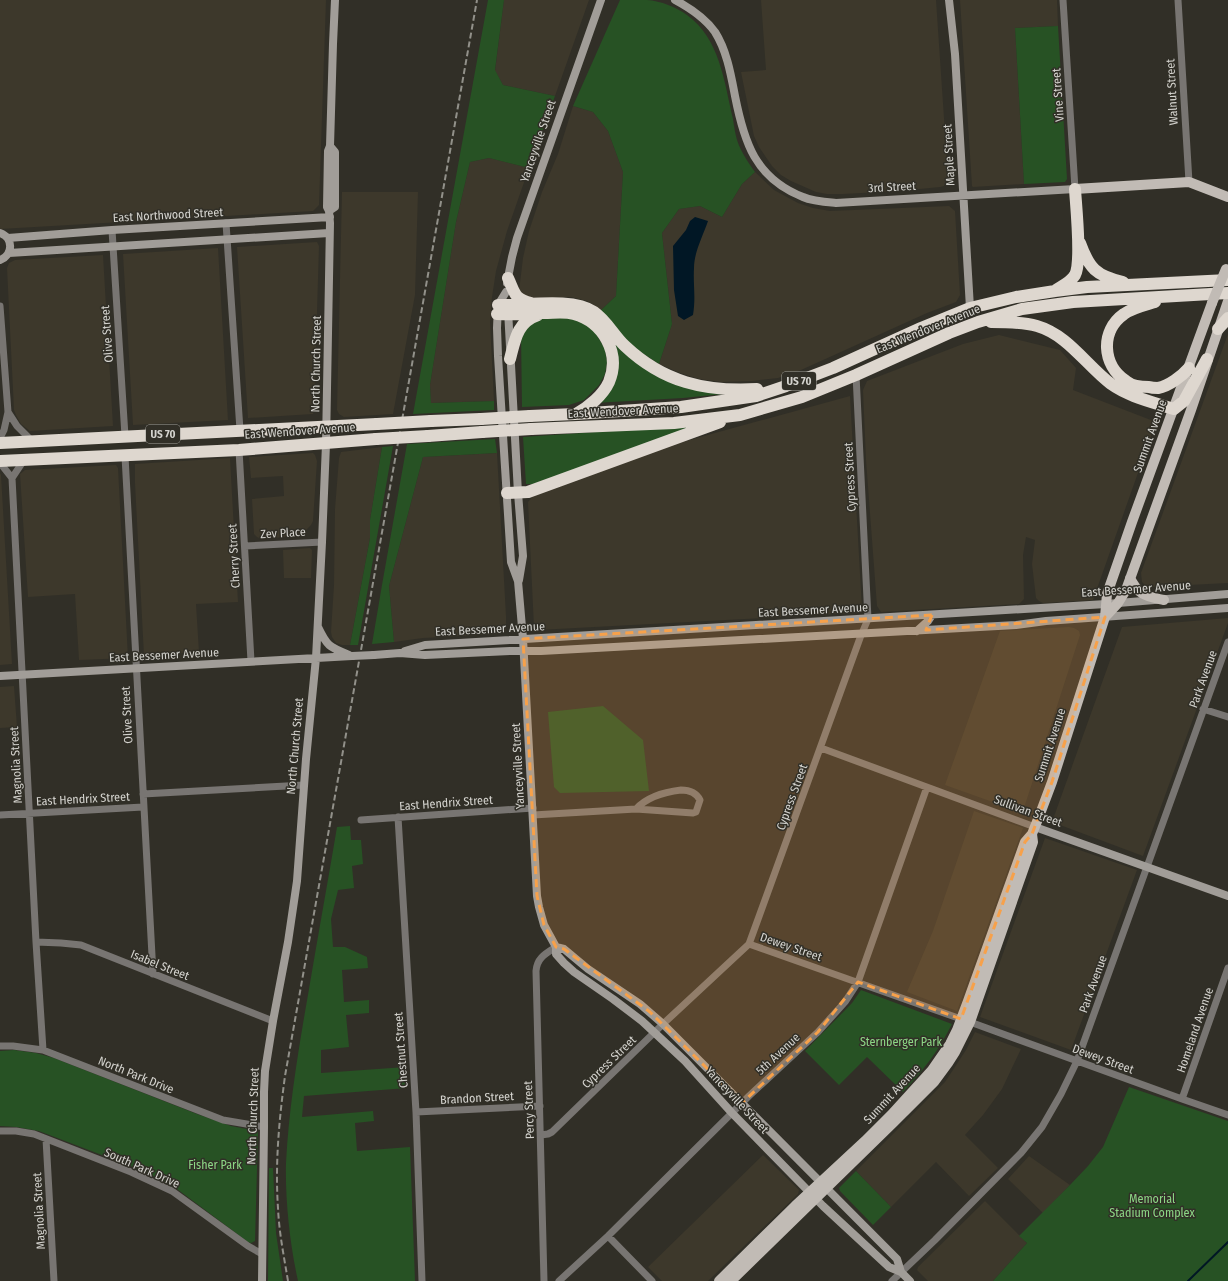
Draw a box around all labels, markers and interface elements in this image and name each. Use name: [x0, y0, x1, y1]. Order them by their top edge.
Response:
street label: Walnut Street: [1163, 58, 1181, 126]
street label: Vine Street: [1049, 68, 1067, 122]
street label: Yanceyville Street: [517, 98, 559, 184]
street label: Maple Street: [940, 124, 958, 186]
street label: 3rd Street: [868, 179, 916, 195]
street label: East Northwood Street: [112, 205, 224, 225]
street label: East Wendover Avenue: [874, 302, 982, 356]
street label: Olive Street: [98, 305, 116, 363]
street label: North Church Street: [308, 315, 324, 413]
road number: US 70: [782, 372, 816, 390]
street label: Summit Avenue: [1130, 398, 1170, 474]
street label: East Wendover Avenue: [567, 401, 679, 421]
street label: East Wendover Avenue: [244, 420, 356, 442]
road number: US 70: [146, 425, 180, 443]
street label: Cypress Street: [841, 442, 859, 512]
street label: Cherry Street: [225, 523, 243, 588]
street label: Zev Place: [260, 525, 306, 541]
street label: East Bessemer Avenue: [1081, 578, 1191, 600]
street label: East Bessemer Avenue: [758, 600, 868, 620]
street label: East Bessemer Avenue: [435, 619, 545, 639]
street label: East Bessemer Avenue: [109, 645, 219, 665]
street label: Park Avenue: [1186, 648, 1220, 710]
street label: Olive Street: [119, 686, 135, 744]
street label: North Church Street: [284, 697, 306, 795]
street label: Summit Avenue: [1032, 706, 1069, 784]
street label: Yanceyville Street: [509, 722, 527, 809]
street label: Magnolia Street: [7, 726, 25, 804]
street label: Cypress Street: [774, 762, 810, 832]
street label: East Hendrix Street: [36, 790, 130, 808]
street label: Sullivan Street: [992, 792, 1064, 830]
street label: East Hendrix Street: [399, 793, 493, 813]
street label: Dewey Street: [758, 930, 824, 964]
street label: Isabel Street: [129, 947, 191, 983]
street label: Park Avenue: [1076, 953, 1110, 1015]
street label: Homeland Avenue: [1174, 985, 1216, 1075]
street label: Chestnut Street: [391, 1011, 411, 1088]
street label: 5th Avenue: [753, 1030, 803, 1078]
street label: Cypress Street: [579, 1033, 639, 1091]
park label: Sternberger Park: [860, 1035, 942, 1049]
street label: Dewey Street: [1070, 1041, 1136, 1077]
street label: North Park Drive: [96, 1053, 176, 1097]
street label: Summit Avenue: [861, 1061, 923, 1127]
street label: Yanceyville Street: [702, 1064, 772, 1136]
street label: North Church Street: [244, 1067, 262, 1165]
street label: Percy Street: [521, 1080, 537, 1139]
street label: Brandon Street: [440, 1089, 514, 1107]
street label: South Park Drive: [102, 1145, 182, 1191]
park label: Fisher Park: [188, 1158, 242, 1172]
street label: Magnolia Street: [30, 1172, 48, 1250]
park label: Memorial Stadium Complex: [1109, 1192, 1195, 1220]

